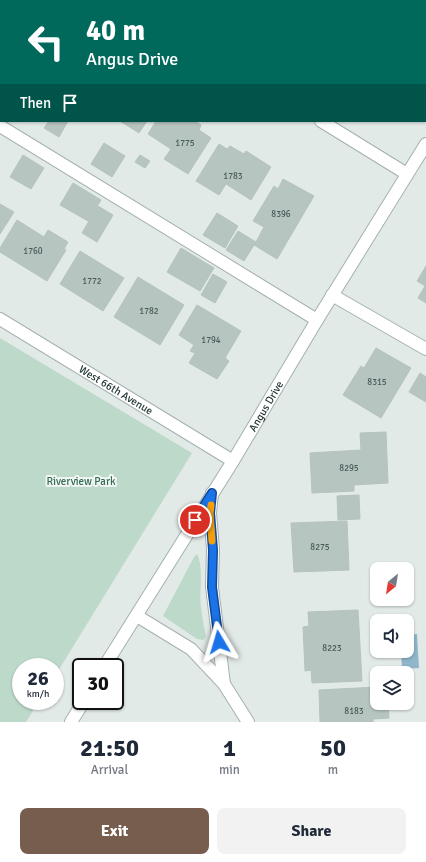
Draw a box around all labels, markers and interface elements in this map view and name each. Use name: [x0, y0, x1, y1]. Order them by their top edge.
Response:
text: 40 m: [86, 14, 145, 48]
icon: left: [20, 16, 72, 68]
text: Angus Drive: [86, 48, 178, 70]
icon: arrive: [59, 92, 81, 114]
text: Then: [20, 94, 51, 112]
house number: 1775: [175, 138, 195, 149]
house number: 1783: [223, 171, 243, 182]
house number: 8396: [271, 209, 291, 220]
house number: 1760: [23, 246, 43, 257]
house number: 1772: [82, 276, 102, 287]
house number: 1782: [139, 306, 159, 317]
house number: 1794: [201, 335, 221, 346]
street label: West 66th Avenue: [77, 363, 155, 418]
house number: 8315: [367, 377, 387, 388]
street label: Angus Drive: [246, 379, 286, 434]
house number: 8295: [339, 463, 359, 474]
park label: Riverview Park: [47, 475, 116, 488]
pin: [178, 503, 212, 537]
icon: arrive: [184, 509, 206, 531]
house number: 8275: [310, 542, 330, 553]
north arrow: [370, 562, 414, 606]
map controls: [370, 562, 414, 710]
button: sound: [370, 614, 414, 658]
position arrow: [198, 621, 240, 663]
house number: 8223: [322, 643, 342, 654]
speed limit sign: 30: [72, 658, 124, 710]
text: 26: [27, 666, 49, 691]
button: layers: [370, 666, 414, 710]
text: km/h: [27, 688, 49, 700]
house number: 8183: [344, 706, 364, 717]
text: 21:50: [80, 733, 139, 763]
text: 1: [223, 733, 236, 763]
text: 50: [320, 733, 346, 763]
text: Arrival: [91, 762, 128, 778]
text: min: [219, 762, 240, 778]
text: m: [328, 762, 338, 778]
button: Exit: [20, 808, 209, 854]
button: Share: [217, 808, 406, 854]

